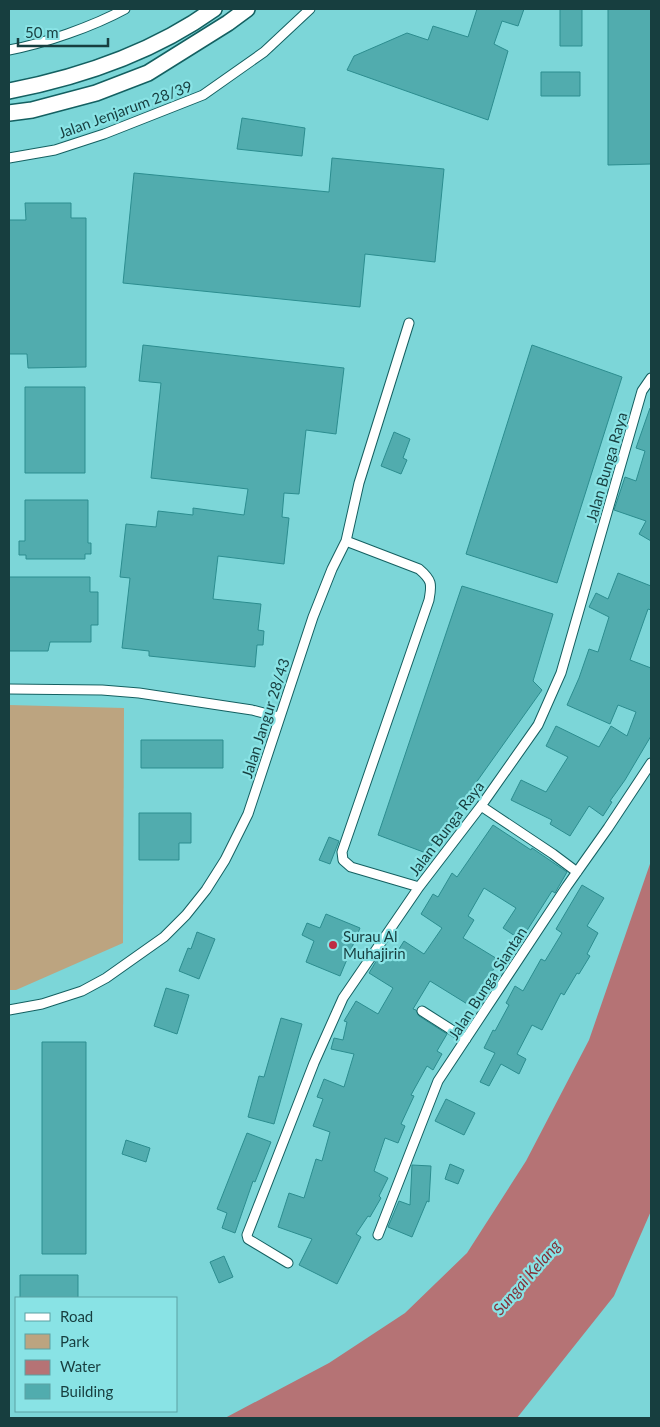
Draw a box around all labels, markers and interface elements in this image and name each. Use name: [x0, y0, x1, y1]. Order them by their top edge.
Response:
scale bar: [18, 15, 108, 47]
text: 50 m: [25, 23, 59, 41]
street label: Jalan Jenjarum 28/39: [56, 76, 194, 142]
street label: Jalan Bunga Raya: [582, 410, 630, 524]
street label: Jalan Jangur 28/43: [237, 656, 293, 780]
street label: Jalan Bunga Raya: [405, 777, 487, 879]
street label: Jalan Bunga Siantan: [444, 923, 530, 1043]
place label: Surau Al Muhajirin: [343, 927, 406, 962]
marker: Surau Al Muhajirin: [327, 939, 339, 951]
water label: Sungai Kelang: [488, 1235, 564, 1318]
legend: [15, 1297, 178, 1412]
text: Road: [60, 1307, 93, 1325]
text: Park: [60, 1332, 90, 1350]
text: Water: [60, 1357, 101, 1375]
text: Building: [60, 1382, 113, 1400]

